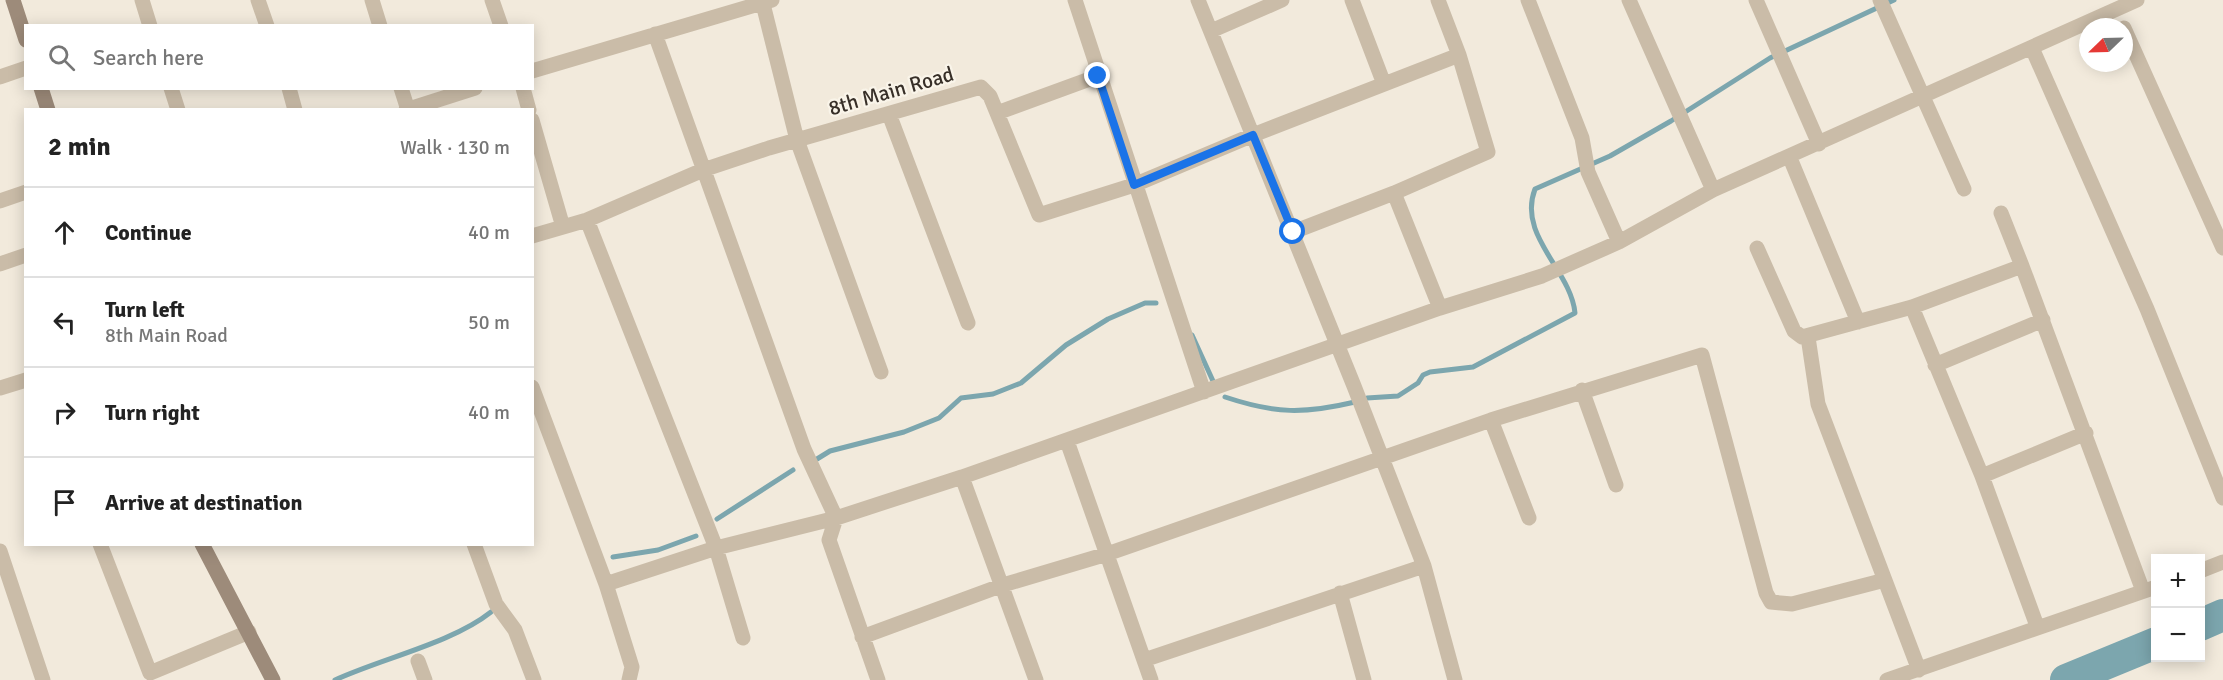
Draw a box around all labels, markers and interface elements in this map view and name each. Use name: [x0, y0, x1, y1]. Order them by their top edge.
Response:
north arrow: [2079, 18, 2133, 72]
search box: [24, 24, 534, 90]
icon: search: [45, 41, 78, 74]
text: Search here: [93, 44, 204, 71]
street label: 8th Main Road: [825, 61, 957, 121]
route end: [1084, 62, 1110, 88]
text: 2 min: [48, 131, 111, 163]
text: Walk · 130 m: [400, 135, 510, 160]
icon: ahead: [48, 216, 81, 249]
route start: [1279, 218, 1305, 244]
text: Continue: [105, 219, 192, 246]
text: 40 m: [468, 220, 510, 245]
text: Turn left: [105, 296, 185, 323]
icon: left: [48, 306, 81, 339]
text: 50 m: [468, 310, 510, 335]
text: 8th Main Road: [105, 323, 228, 348]
icon: right: [48, 396, 81, 429]
text: Turn right: [105, 399, 200, 426]
text: 40 m: [468, 400, 510, 425]
icon: arrive: [48, 486, 81, 519]
text: Arrive at destination: [105, 489, 302, 516]
map controls: [2151, 554, 2205, 662]
button: +: [2151, 554, 2205, 608]
button: −: [2151, 608, 2205, 662]

